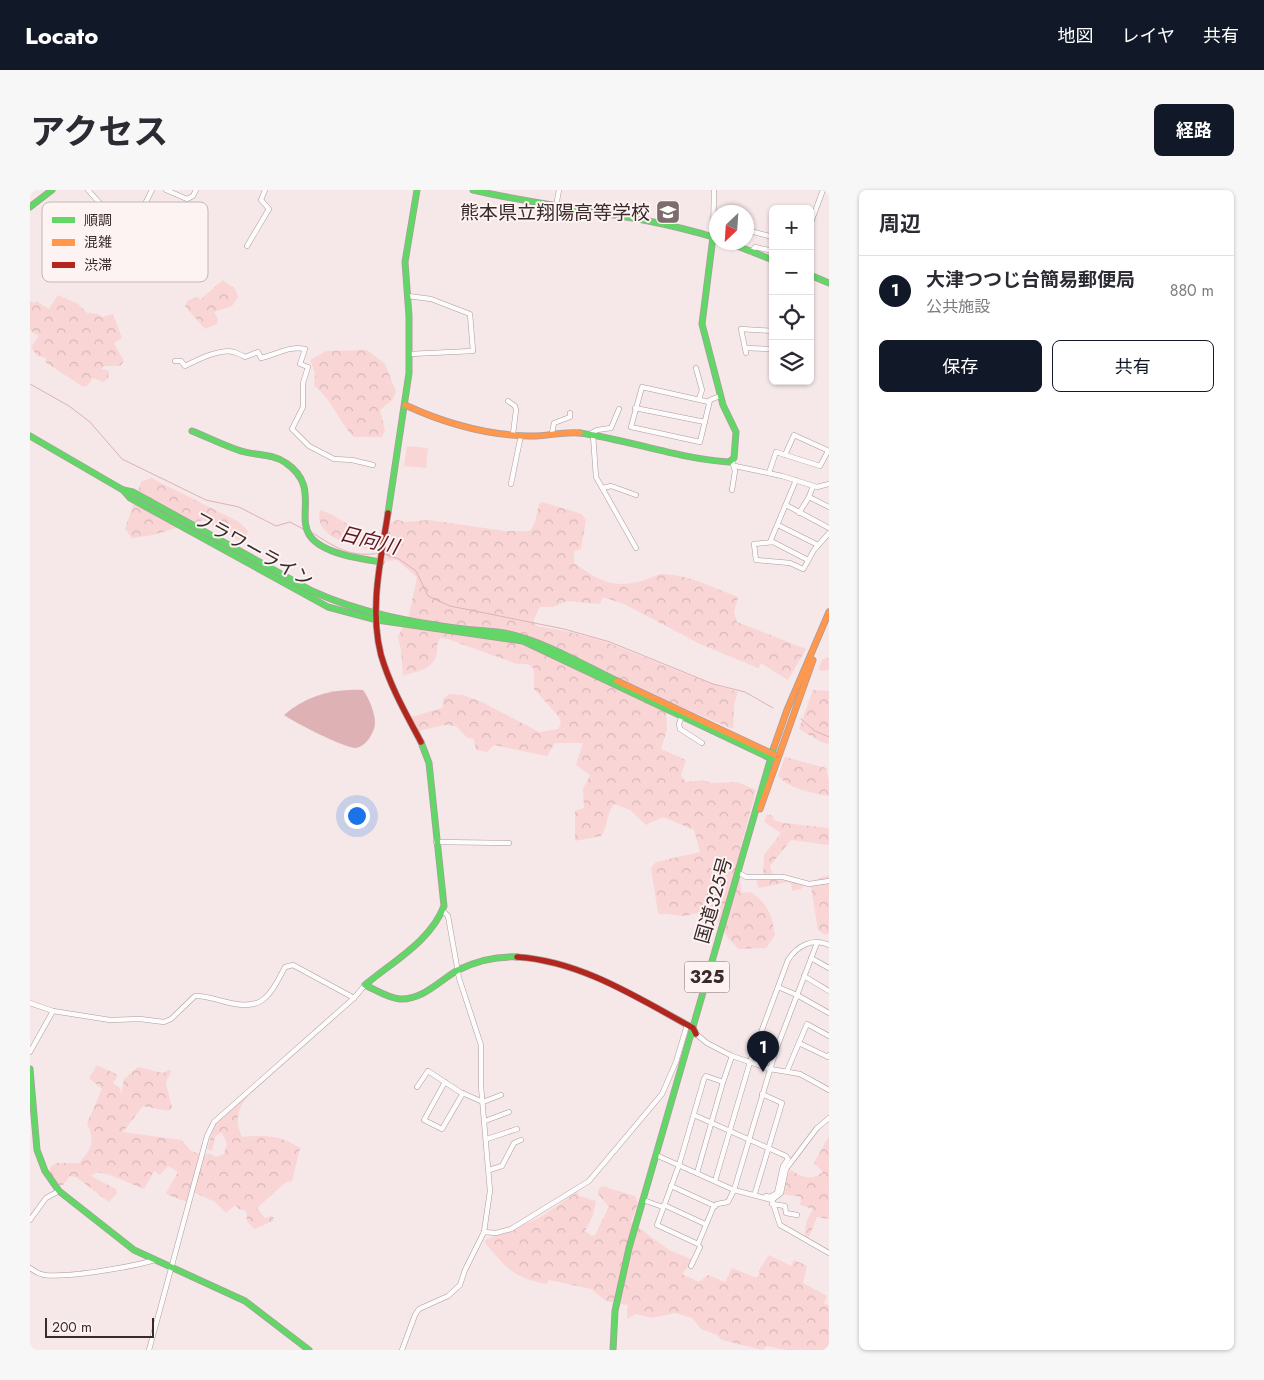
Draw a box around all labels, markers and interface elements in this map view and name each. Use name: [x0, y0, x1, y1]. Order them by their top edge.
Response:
text: Locato: [25, 18, 98, 53]
text: 地図: [1058, 23, 1094, 49]
text: レイヤ: [1122, 23, 1175, 49]
text: 共有: [1203, 23, 1239, 49]
button: 経路: [1154, 104, 1234, 156]
text: アクセス: [30, 107, 168, 157]
place label: 熊本県立翔陽高等学校: [460, 199, 650, 226]
school or university icon: 熊本県立翔陽高等学校: [655, 199, 681, 225]
legend: [42, 202, 208, 282]
north arrow: [709, 205, 754, 250]
map controls: [769, 205, 814, 385]
button: +: [769, 205, 814, 250]
text: 周辺: [879, 209, 921, 239]
text: 順調: [84, 210, 112, 230]
text: 混雑: [84, 232, 112, 252]
button: −: [769, 250, 814, 295]
text: 渋滞: [84, 255, 112, 275]
text: 大津つつじ台簡易郵便局: [926, 266, 1135, 293]
text: 1: [891, 279, 899, 302]
text: 880 m: [1170, 279, 1214, 302]
button: locate: [769, 295, 814, 340]
text: 公共施設: [926, 295, 990, 318]
button: layers: [769, 340, 814, 385]
button: 保存: [879, 340, 1042, 392]
button: 共有: [1052, 340, 1214, 392]
street label: フラワーライン: [189, 505, 318, 593]
water label: 日向川: [336, 519, 403, 562]
your location: [344, 803, 370, 829]
street label: 国道325号: [688, 854, 739, 947]
road number: 325: [684, 962, 730, 992]
pin: 1: [747, 1031, 779, 1072]
scale bar: [45, 1315, 154, 1338]
text: 200 m: [52, 1317, 92, 1337]

